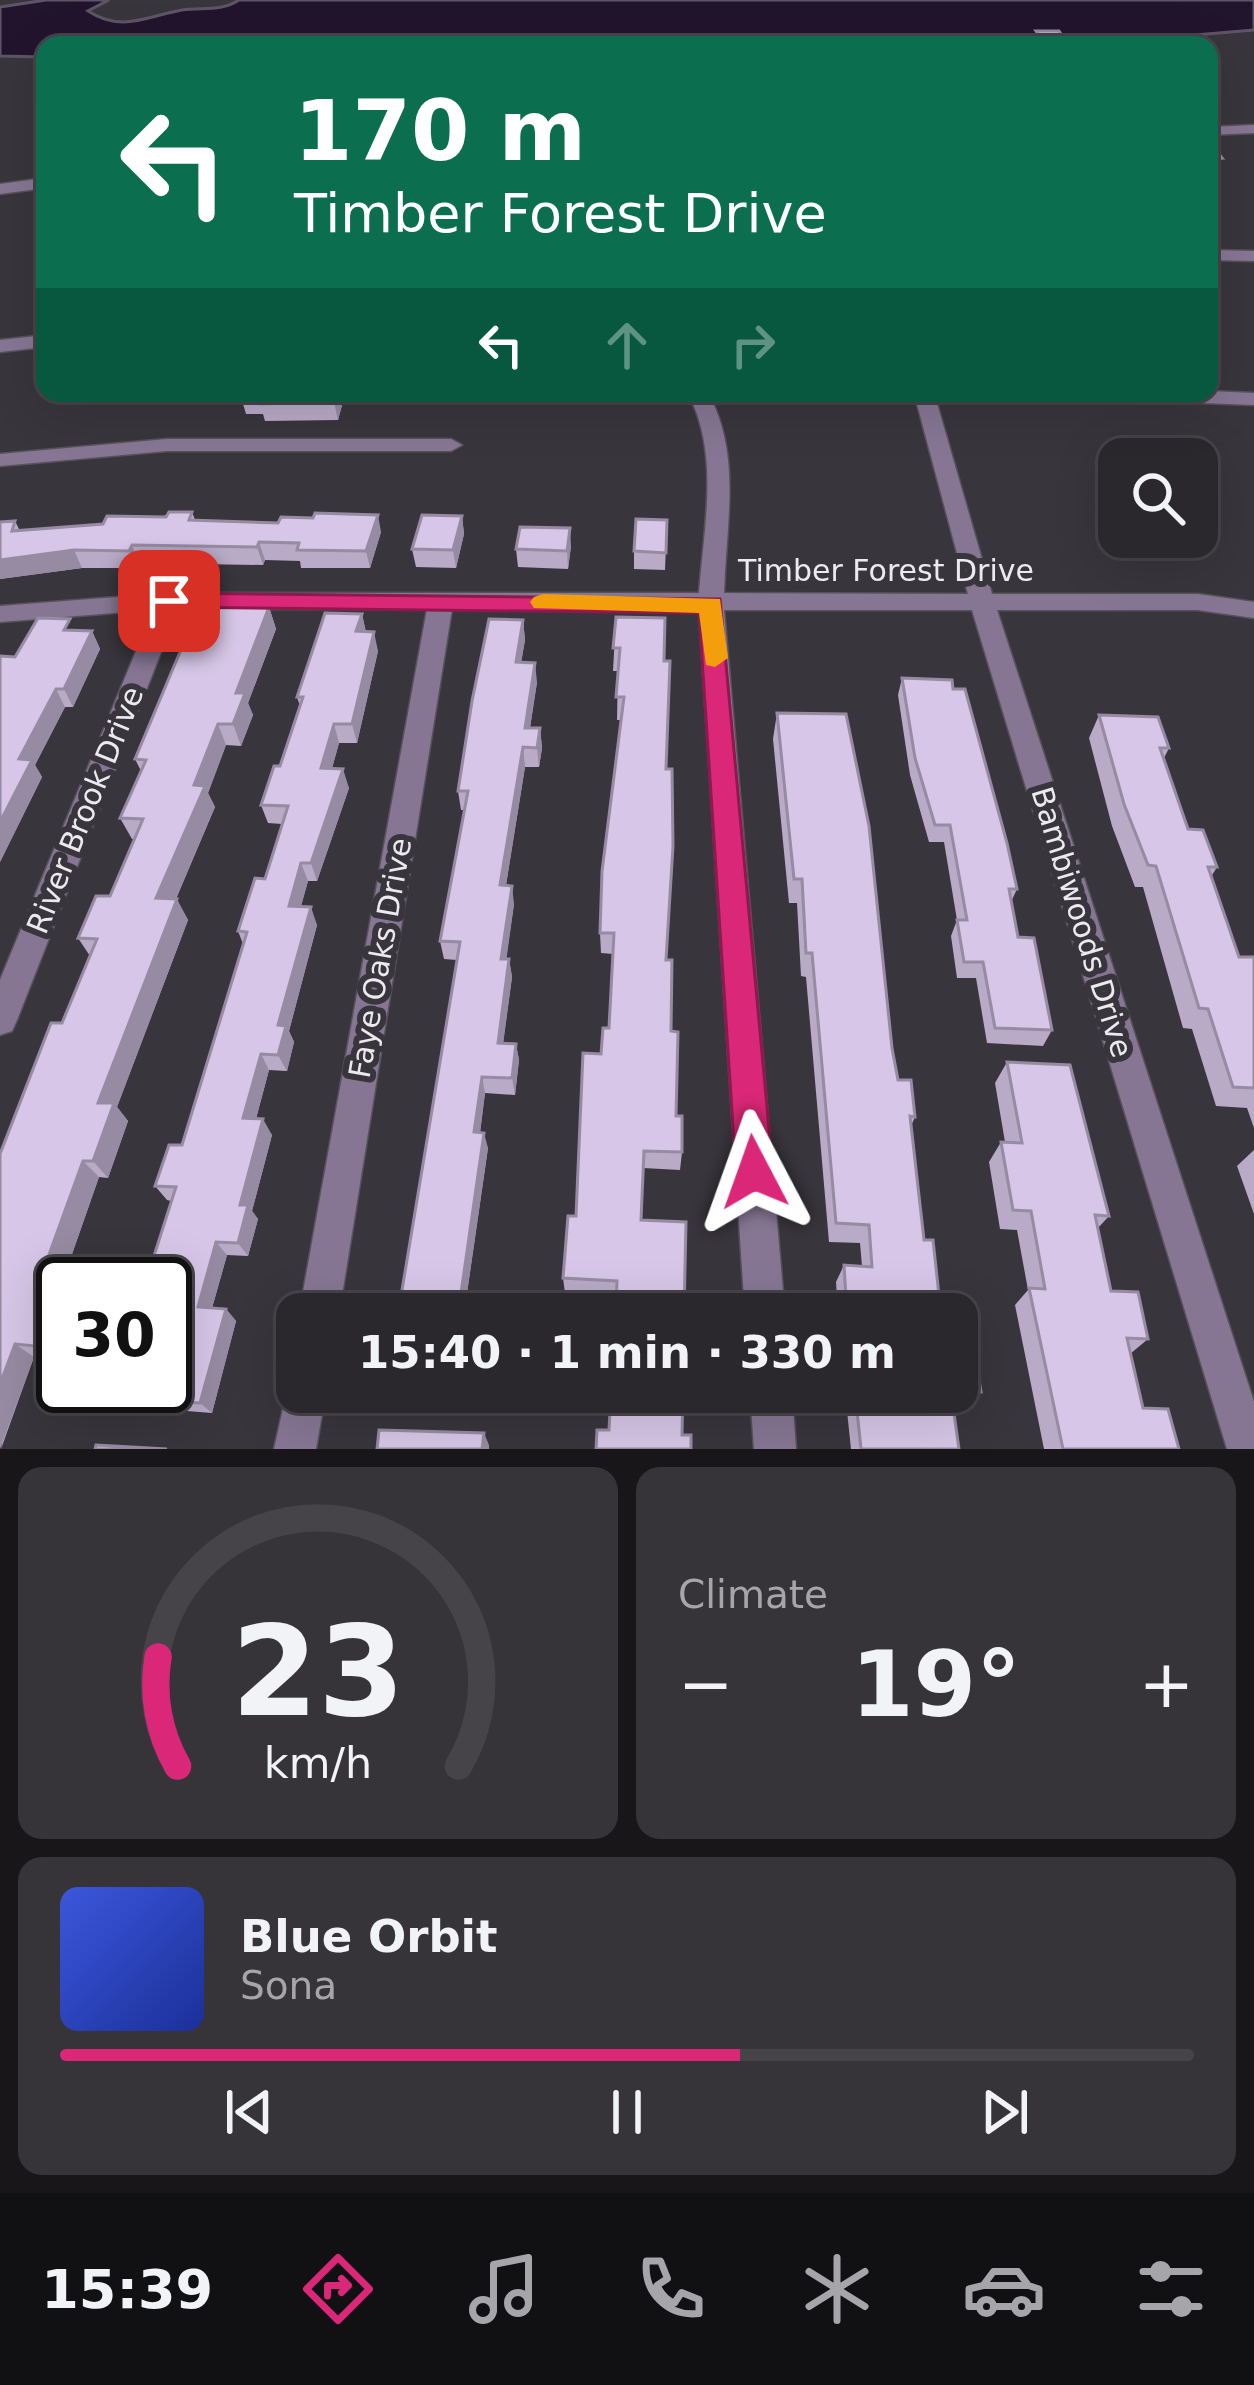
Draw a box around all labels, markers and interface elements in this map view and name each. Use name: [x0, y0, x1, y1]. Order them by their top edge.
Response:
text: 170 m: [294, 82, 586, 180]
icon: left: [96, 84, 252, 240]
text: Timber Forest Drive: [294, 182, 827, 245]
icon: left: [468, 312, 534, 378]
icon: ahead: [594, 312, 660, 378]
icon: right: [720, 312, 786, 378]
map controls: [1098, 438, 1218, 558]
button: search: [1098, 438, 1218, 558]
pin: [118, 550, 220, 652]
street label: Timber Forest Drive: [737, 553, 1034, 588]
icon: arrive: [136, 568, 202, 634]
street label: River Brook Drive: [19, 681, 151, 939]
street label: Bambiwoods Drive: [1024, 783, 1140, 1061]
street label: Faye Oaks Drive: [342, 835, 418, 1081]
position arrow: [691, 1109, 817, 1235]
speed limit sign: 30: [36, 1257, 192, 1413]
text: 15:40 · 1 min · 330 m: [358, 1326, 896, 1379]
text: Climate: [678, 1572, 828, 1617]
text: 23: [231, 1599, 405, 1744]
text: 19°: [851, 1632, 1021, 1737]
text: −: [678, 1646, 733, 1723]
text: +: [1139, 1646, 1194, 1723]
text: km/h: [264, 1738, 372, 1788]
text: Blue Orbit: [240, 1910, 498, 1963]
text: Sona: [240, 1963, 337, 2008]
icon: previous: [216, 2079, 282, 2145]
icon: pause: [594, 2079, 660, 2145]
icon: next: [972, 2079, 1038, 2145]
icon: directions: [296, 2247, 380, 2331]
icon: music: [462, 2247, 546, 2331]
icon: phone: [629, 2247, 713, 2331]
icon: climate: [795, 2247, 879, 2331]
icon: car: [962, 2247, 1046, 2331]
icon: filters: [1129, 2247, 1213, 2331]
text: 15:39: [41, 2258, 213, 2321]

